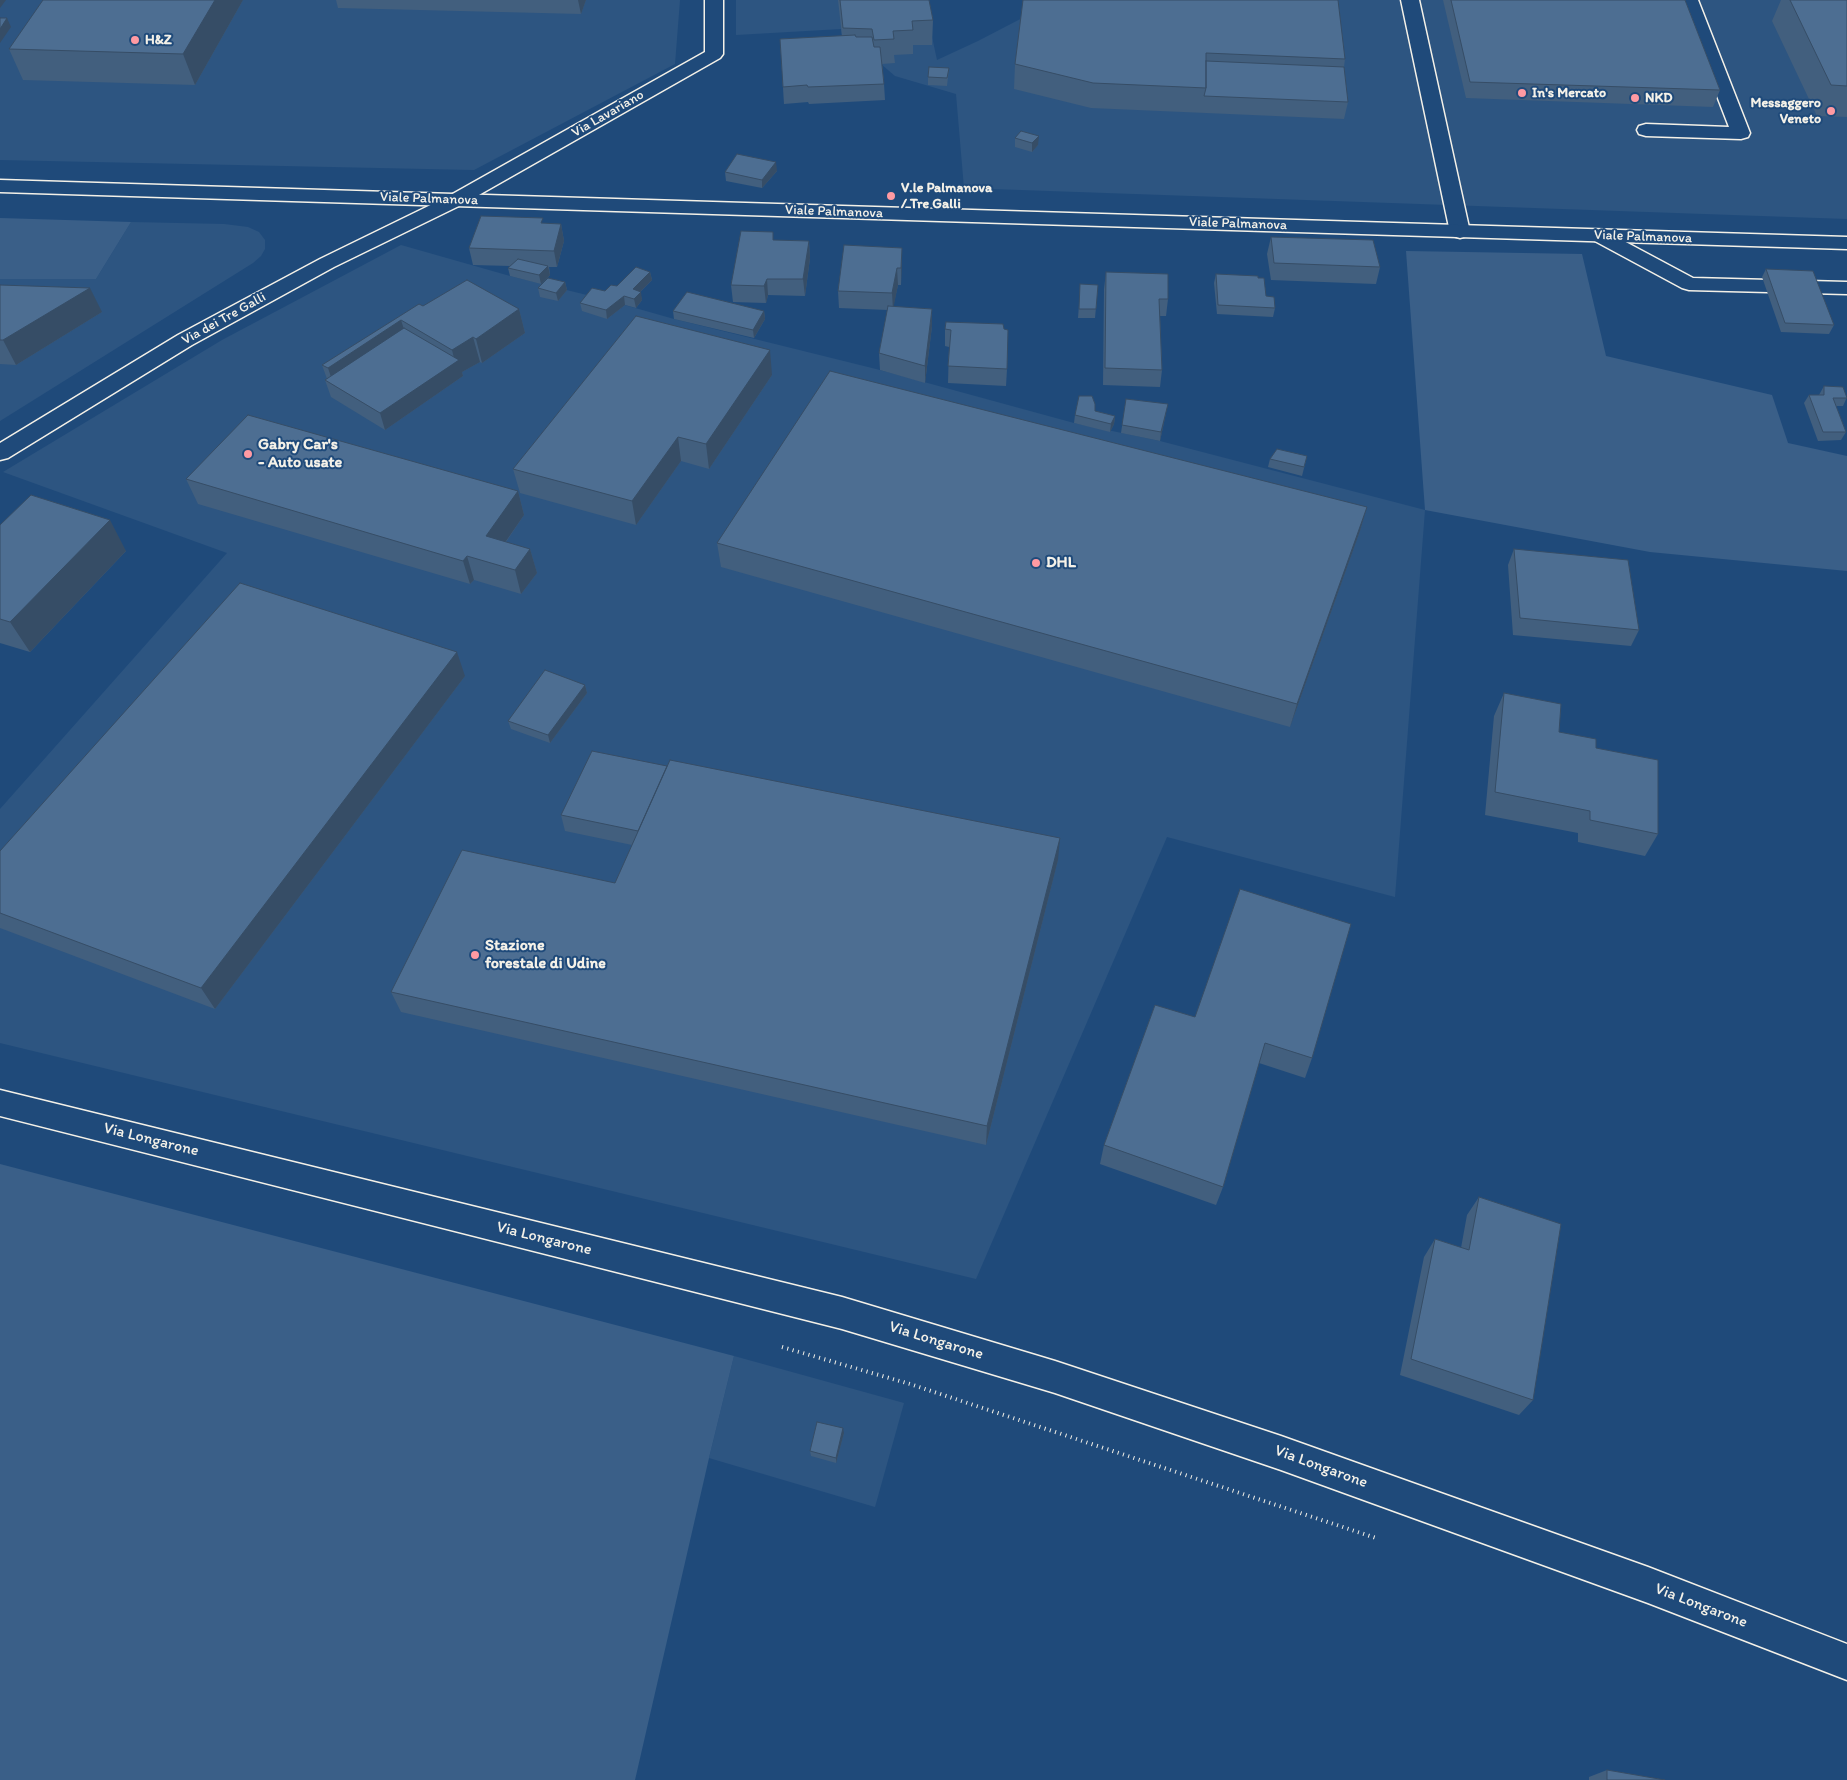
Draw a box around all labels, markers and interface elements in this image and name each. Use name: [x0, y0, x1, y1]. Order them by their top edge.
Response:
place label: H&Z: [145, 32, 172, 48]
marker: H&Z: [129, 34, 141, 46]
place label: In's Mercato: [1532, 85, 1606, 101]
street label: Via Lavariano: [569, 87, 647, 141]
marker: In's Mercato: [1516, 87, 1528, 99]
place label: NKD: [1645, 90, 1672, 106]
marker: NKD: [1629, 92, 1641, 104]
place label: Messaggero Veneto: [1750, 95, 1821, 128]
marker: Messaggero Veneto: [1825, 105, 1837, 117]
place label: V.le Palmanova / Tre Galli: [901, 180, 992, 212]
street label: Viale Palmanova: [380, 189, 478, 209]
marker: V.le Palmanova / Tre Galli: [885, 190, 897, 202]
street label: Viale Palmanova: [785, 202, 883, 222]
street label: Viale Palmanova: [1189, 214, 1287, 234]
street label: Viale Palmanova: [1594, 227, 1692, 247]
street label: Via dei Tre Galli: [179, 289, 269, 349]
place label: Gabry Car's - Auto usate: [258, 435, 342, 473]
marker: Gabry Car's - Auto usate: [242, 448, 254, 460]
place label: DHL: [1046, 553, 1076, 573]
marker: DHL: [1030, 557, 1042, 569]
place label: Stazione forestale di Udine: [485, 936, 606, 974]
marker: Stazione forestale di Udine: [469, 949, 481, 961]
street label: Via Longarone: [101, 1119, 201, 1161]
street label: Via Longarone: [494, 1218, 594, 1260]
street label: Via Longarone: [887, 1318, 985, 1364]
street label: Via Longarone: [1272, 1441, 1370, 1493]
street label: Via Longarone: [1652, 1580, 1750, 1632]

